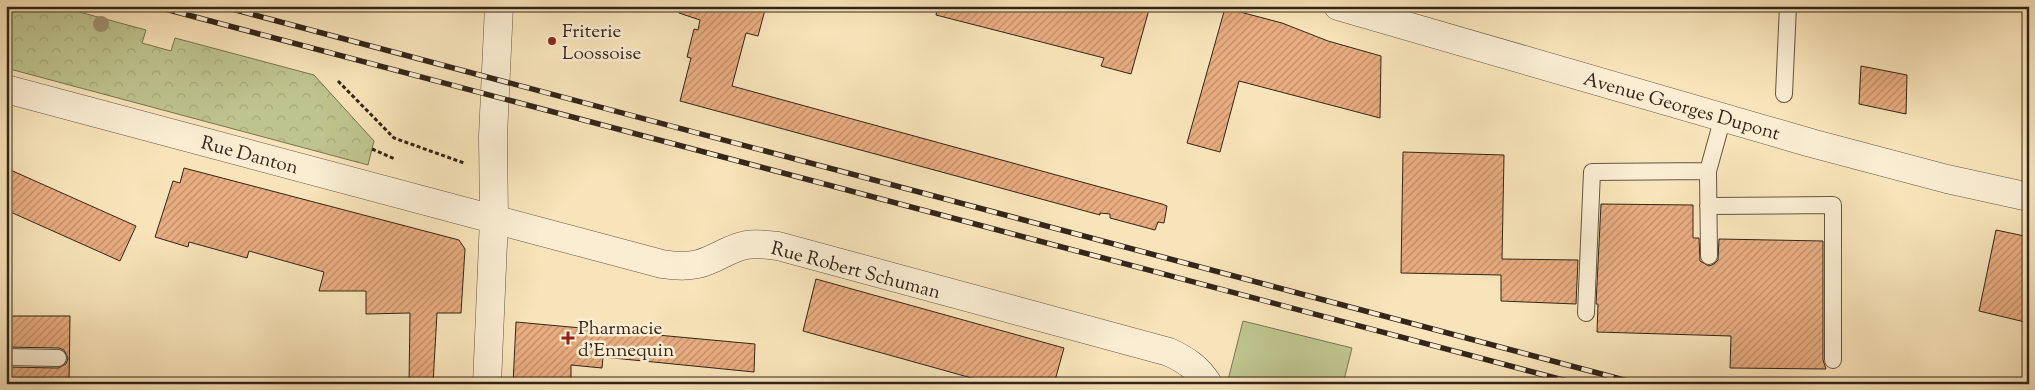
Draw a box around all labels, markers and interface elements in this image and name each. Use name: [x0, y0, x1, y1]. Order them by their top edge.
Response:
place label: Friterie Loossoise: [562, 19, 641, 68]
marker: Friterie Loossoise: [546, 35, 558, 47]
street label: Avenue Georges Dupont: [1580, 66, 1783, 149]
street label: Rue Danton: [198, 130, 301, 182]
street label: Rue Robert Schuman: [768, 236, 943, 307]
place label: Pharmacie d'Ennequin: [578, 316, 674, 365]
marker: Pharmacie d'Ennequin: [562, 332, 574, 344]

